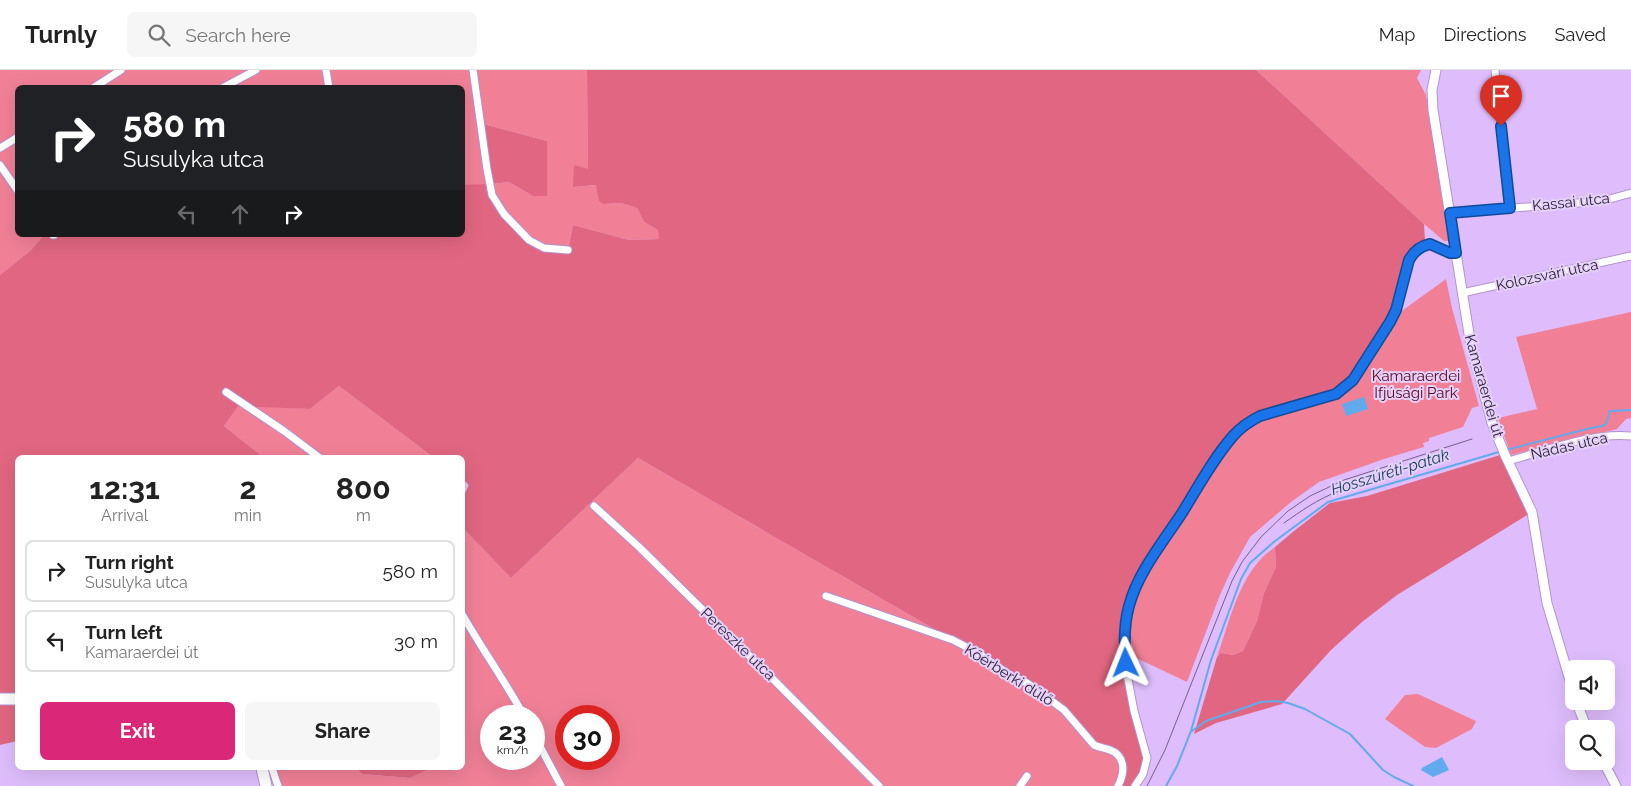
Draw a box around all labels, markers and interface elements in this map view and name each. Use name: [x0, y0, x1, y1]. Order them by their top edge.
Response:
search box: [127, 12, 477, 57]
text: Turnly: [25, 20, 97, 49]
icon: search: [145, 21, 173, 49]
text: Search here: [185, 24, 291, 46]
text: Map: [1379, 24, 1415, 45]
text: Directions: [1443, 24, 1527, 45]
text: Saved: [1555, 24, 1606, 45]
pin: [1480, 75, 1522, 126]
icon: arrive: [1487, 82, 1515, 110]
text: 580 m: [123, 104, 226, 145]
icon: right: [40, 105, 105, 170]
text: Susulyka utca: [123, 146, 264, 172]
street label: Kassai utca: [1531, 189, 1611, 215]
icon: left: [173, 200, 201, 228]
icon: ahead: [226, 200, 254, 228]
icon: right: [279, 200, 307, 228]
street label: Kolozsvári utca: [1494, 255, 1600, 295]
street label: Kamaraerdei út: [1461, 332, 1507, 440]
park label: Kamaraerdei Ifjúsági Park: [1372, 367, 1460, 402]
street label: Nádas utca: [1529, 428, 1609, 464]
water label: Hosszúréti-patak: [1328, 445, 1452, 499]
text: 12:31: [89, 471, 160, 506]
text: 2: [239, 471, 256, 506]
text: 800: [336, 471, 391, 506]
text: Arrival: [101, 506, 148, 525]
text: min: [234, 506, 262, 525]
text: m: [356, 506, 371, 525]
text: Turn right: [85, 551, 174, 573]
icon: right: [42, 557, 70, 585]
text: 580 m: [382, 560, 438, 582]
text: Susulyka utca: [85, 573, 188, 592]
street label: Pereszke utca: [697, 604, 779, 684]
text: Turn left: [85, 621, 162, 643]
icon: left: [42, 627, 70, 655]
text: 30 m: [394, 630, 438, 652]
position arrow: [1099, 636, 1151, 688]
street label: Kőérberki dűlő: [961, 640, 1057, 710]
text: Kamaraerdei út: [85, 643, 198, 662]
map controls: [1565, 660, 1615, 770]
button: sound: [1565, 660, 1615, 710]
button: Exit: [40, 702, 235, 760]
button: Share: [245, 702, 440, 760]
speed limit sign: 30: [555, 705, 620, 770]
text: 23: [498, 716, 527, 746]
button: search: [1565, 720, 1615, 770]
text: km/h: [497, 743, 528, 757]

